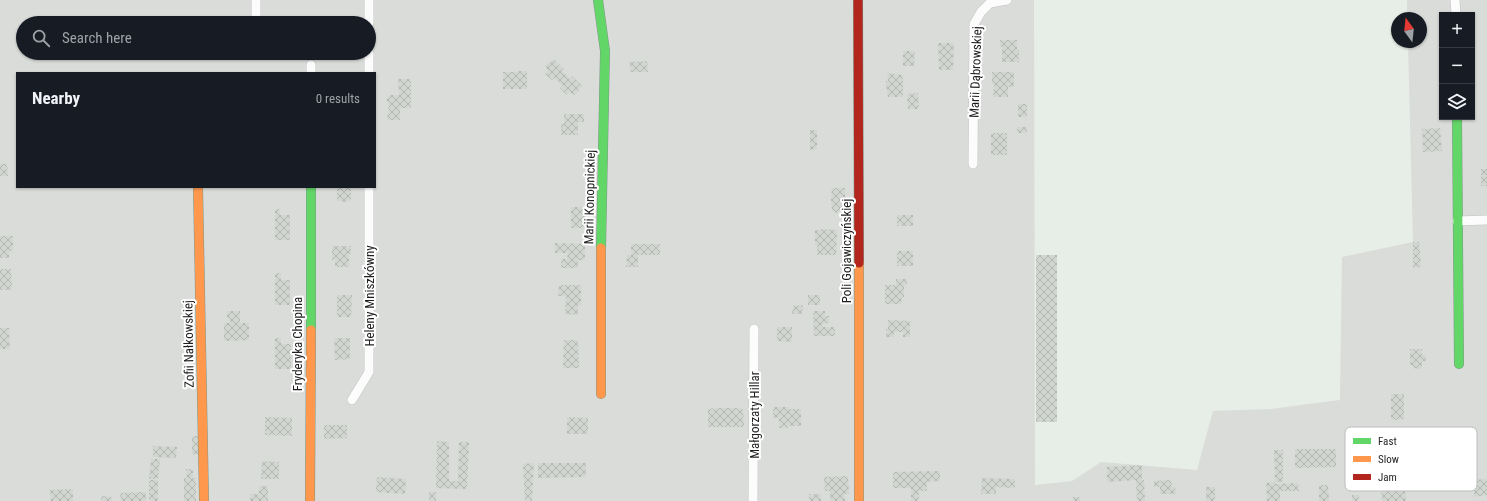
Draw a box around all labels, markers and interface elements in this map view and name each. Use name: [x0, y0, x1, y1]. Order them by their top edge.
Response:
north arrow: [1391, 12, 1427, 48]
map controls: [1439, 12, 1475, 120]
button: +: [1439, 12, 1475, 48]
search box: [16, 16, 376, 60]
street label: Marii Dąbrowskiej: [966, 26, 985, 118]
icon: search: [30, 27, 52, 49]
text: Search here: [62, 29, 132, 47]
button: −: [1439, 48, 1475, 84]
button: layers: [1439, 84, 1475, 120]
text: Nearby: [32, 88, 80, 108]
text: 0 results: [316, 91, 360, 106]
street label: Marii Konopnickiej: [581, 149, 598, 245]
street label: Poli Gojawiczyńskiej: [839, 199, 854, 303]
street label: Heleny Mniszkówny: [362, 245, 377, 347]
street label: Fryderyka Chopina: [290, 297, 305, 391]
street label: Zofii Nałkowskiej: [180, 300, 197, 388]
street label: Małgorzaty Hillar: [747, 371, 762, 459]
legend: [1345, 427, 1477, 491]
text: Fast: [1378, 435, 1397, 448]
text: Slow: [1378, 453, 1399, 466]
text: Jam: [1378, 471, 1397, 484]

